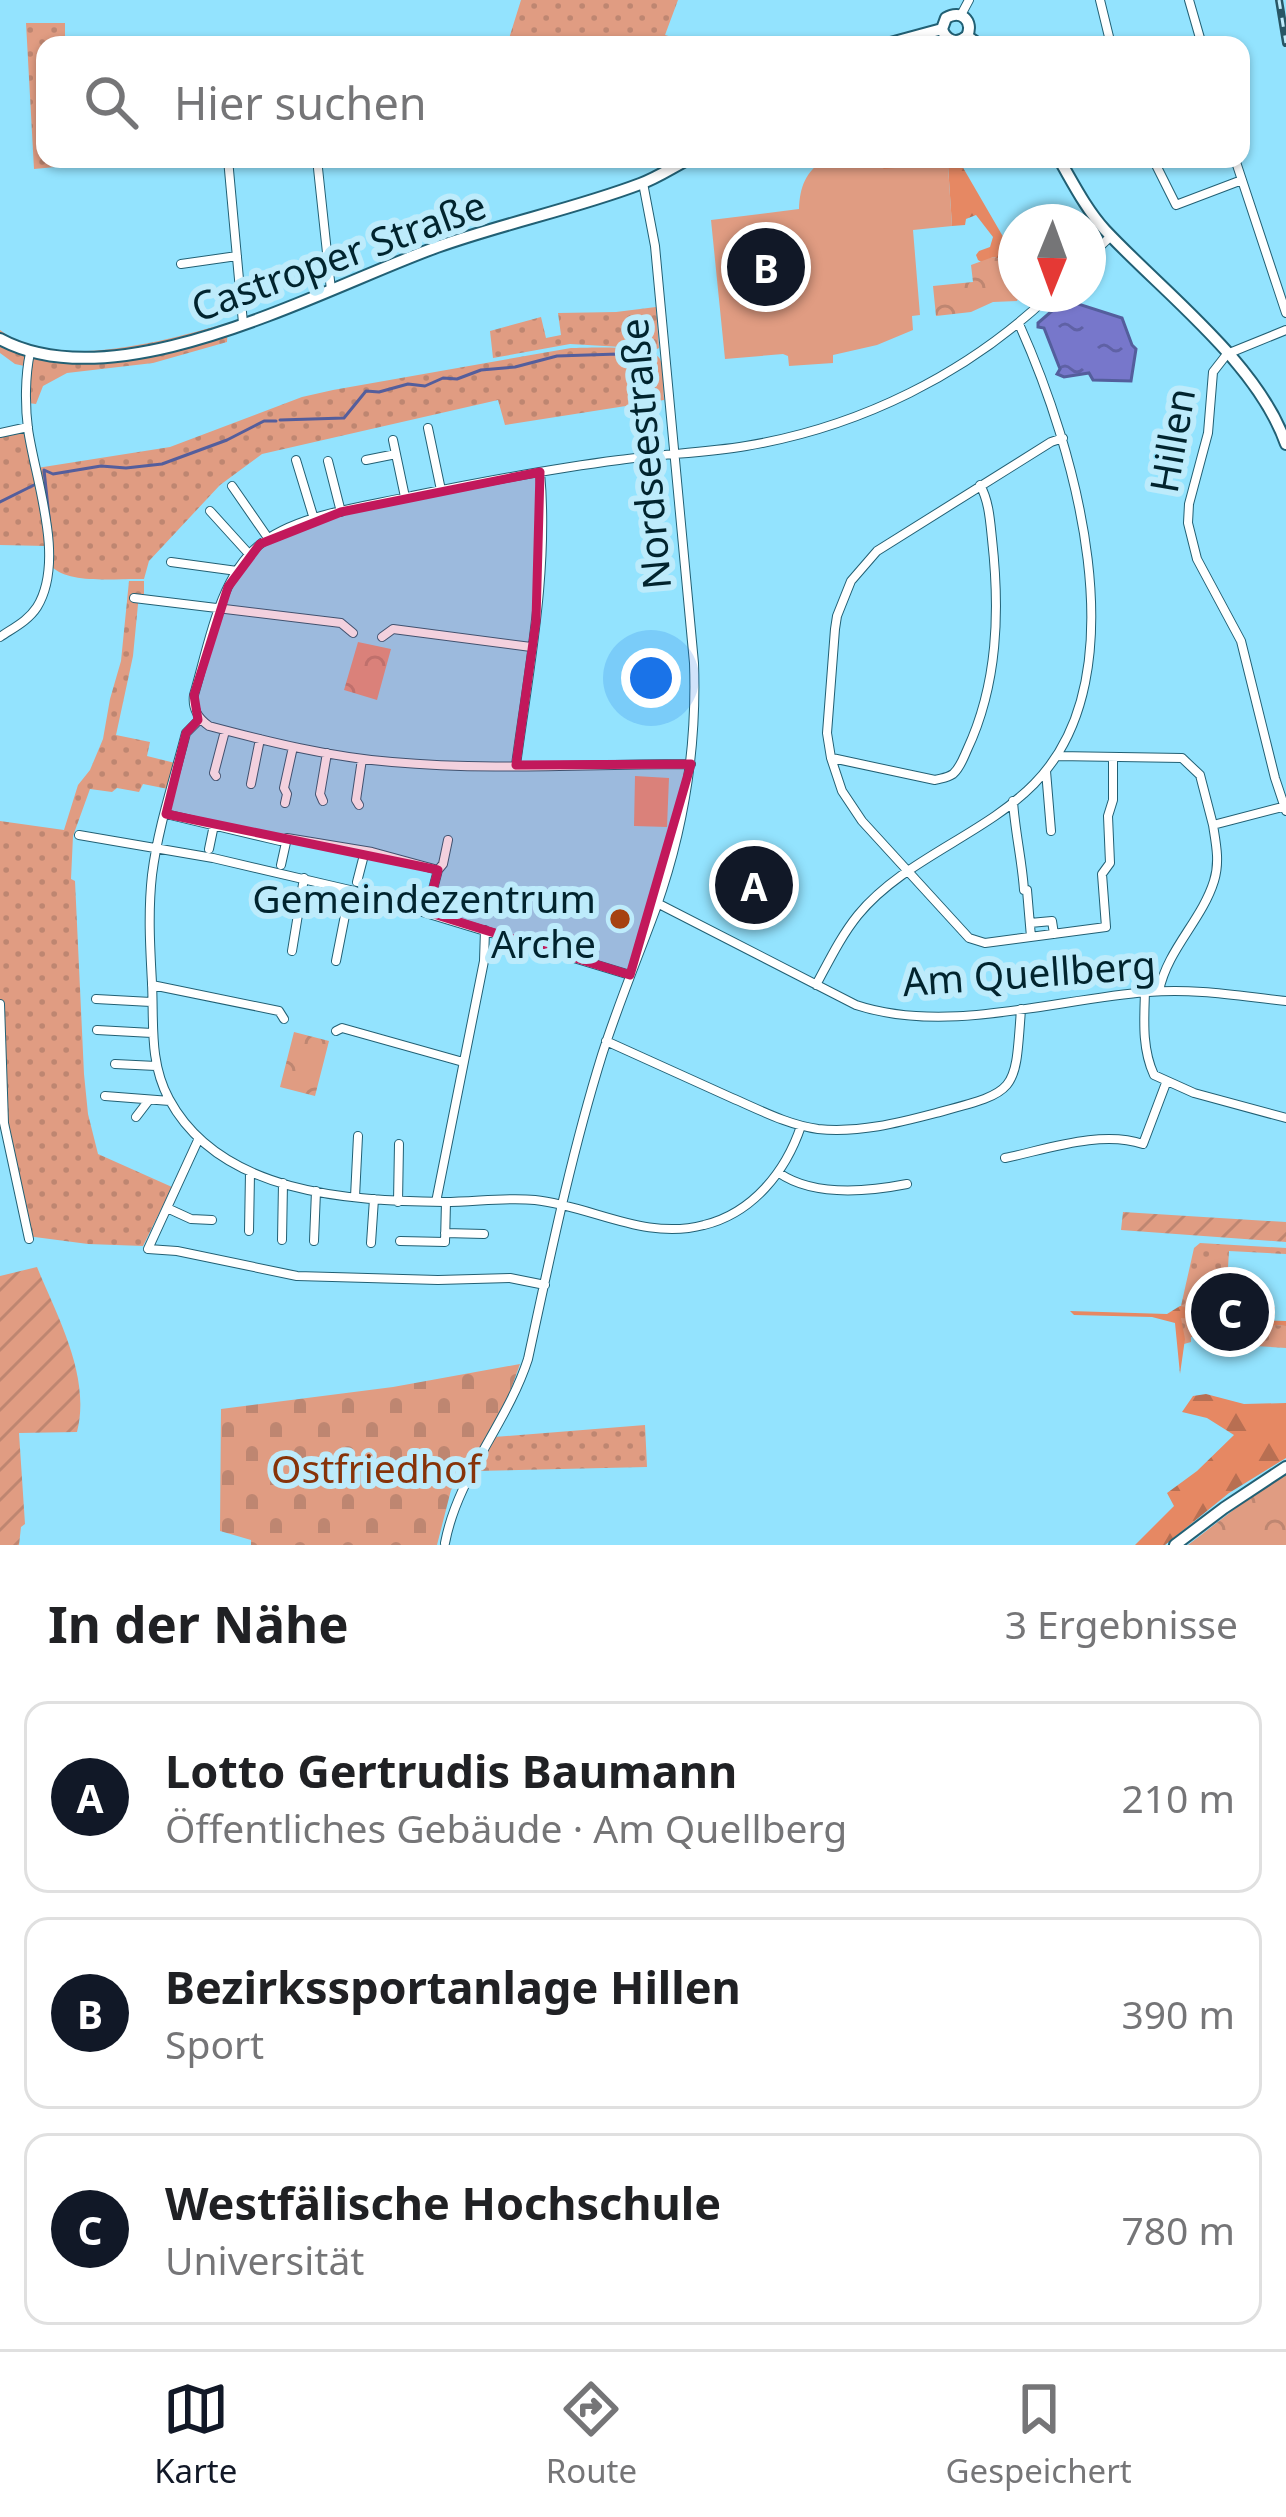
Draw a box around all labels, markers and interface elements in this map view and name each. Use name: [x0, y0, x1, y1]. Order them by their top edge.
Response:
search box: [36, 36, 1250, 168]
icon: search: [78, 69, 144, 135]
text: Hier suchen: [174, 72, 427, 133]
street label: Castroper Straße: [183, 177, 493, 333]
north arrow: [998, 204, 1106, 312]
pin: B: [727, 222, 805, 312]
street label: Nordseestraße: [606, 316, 682, 592]
street label: Hillen: [1136, 384, 1206, 496]
your location: [621, 648, 681, 708]
pin: A: [715, 840, 793, 930]
place label: Gemeindezentrum Arche: [252, 871, 596, 969]
marker: Gemeindezentrum Arche: [607, 906, 633, 932]
street label: Am Quellberg: [901, 937, 1157, 1007]
pin: C: [1191, 1267, 1269, 1357]
park label: Ostfriedhof: [271, 1441, 484, 1494]
text: In der Nähe: [48, 1588, 349, 1658]
text: 3 Ergebnisse: [1005, 1597, 1238, 1650]
text: Lotto Gertrudis Baumann: [165, 1740, 737, 1801]
text: A: [77, 1771, 104, 1824]
text: 210 m: [1121, 1771, 1235, 1824]
text: Öffentliches Gebäude · Am Quellberg: [165, 1801, 847, 1854]
text: Bezirkssportanlage Hillen: [165, 1956, 741, 2017]
text: B: [77, 1987, 103, 2040]
text: 390 m: [1121, 1987, 1235, 2040]
text: Sport: [165, 2017, 264, 2070]
text: Westfälische Hochschule: [165, 2172, 721, 2233]
text: C: [77, 2203, 103, 2256]
text: 780 m: [1121, 2203, 1235, 2256]
text: Universität: [165, 2233, 364, 2286]
tab: Karte: [154, 2376, 237, 2493]
tab: Route: [546, 2376, 637, 2493]
tab: Gespeichert: [946, 2376, 1132, 2493]

